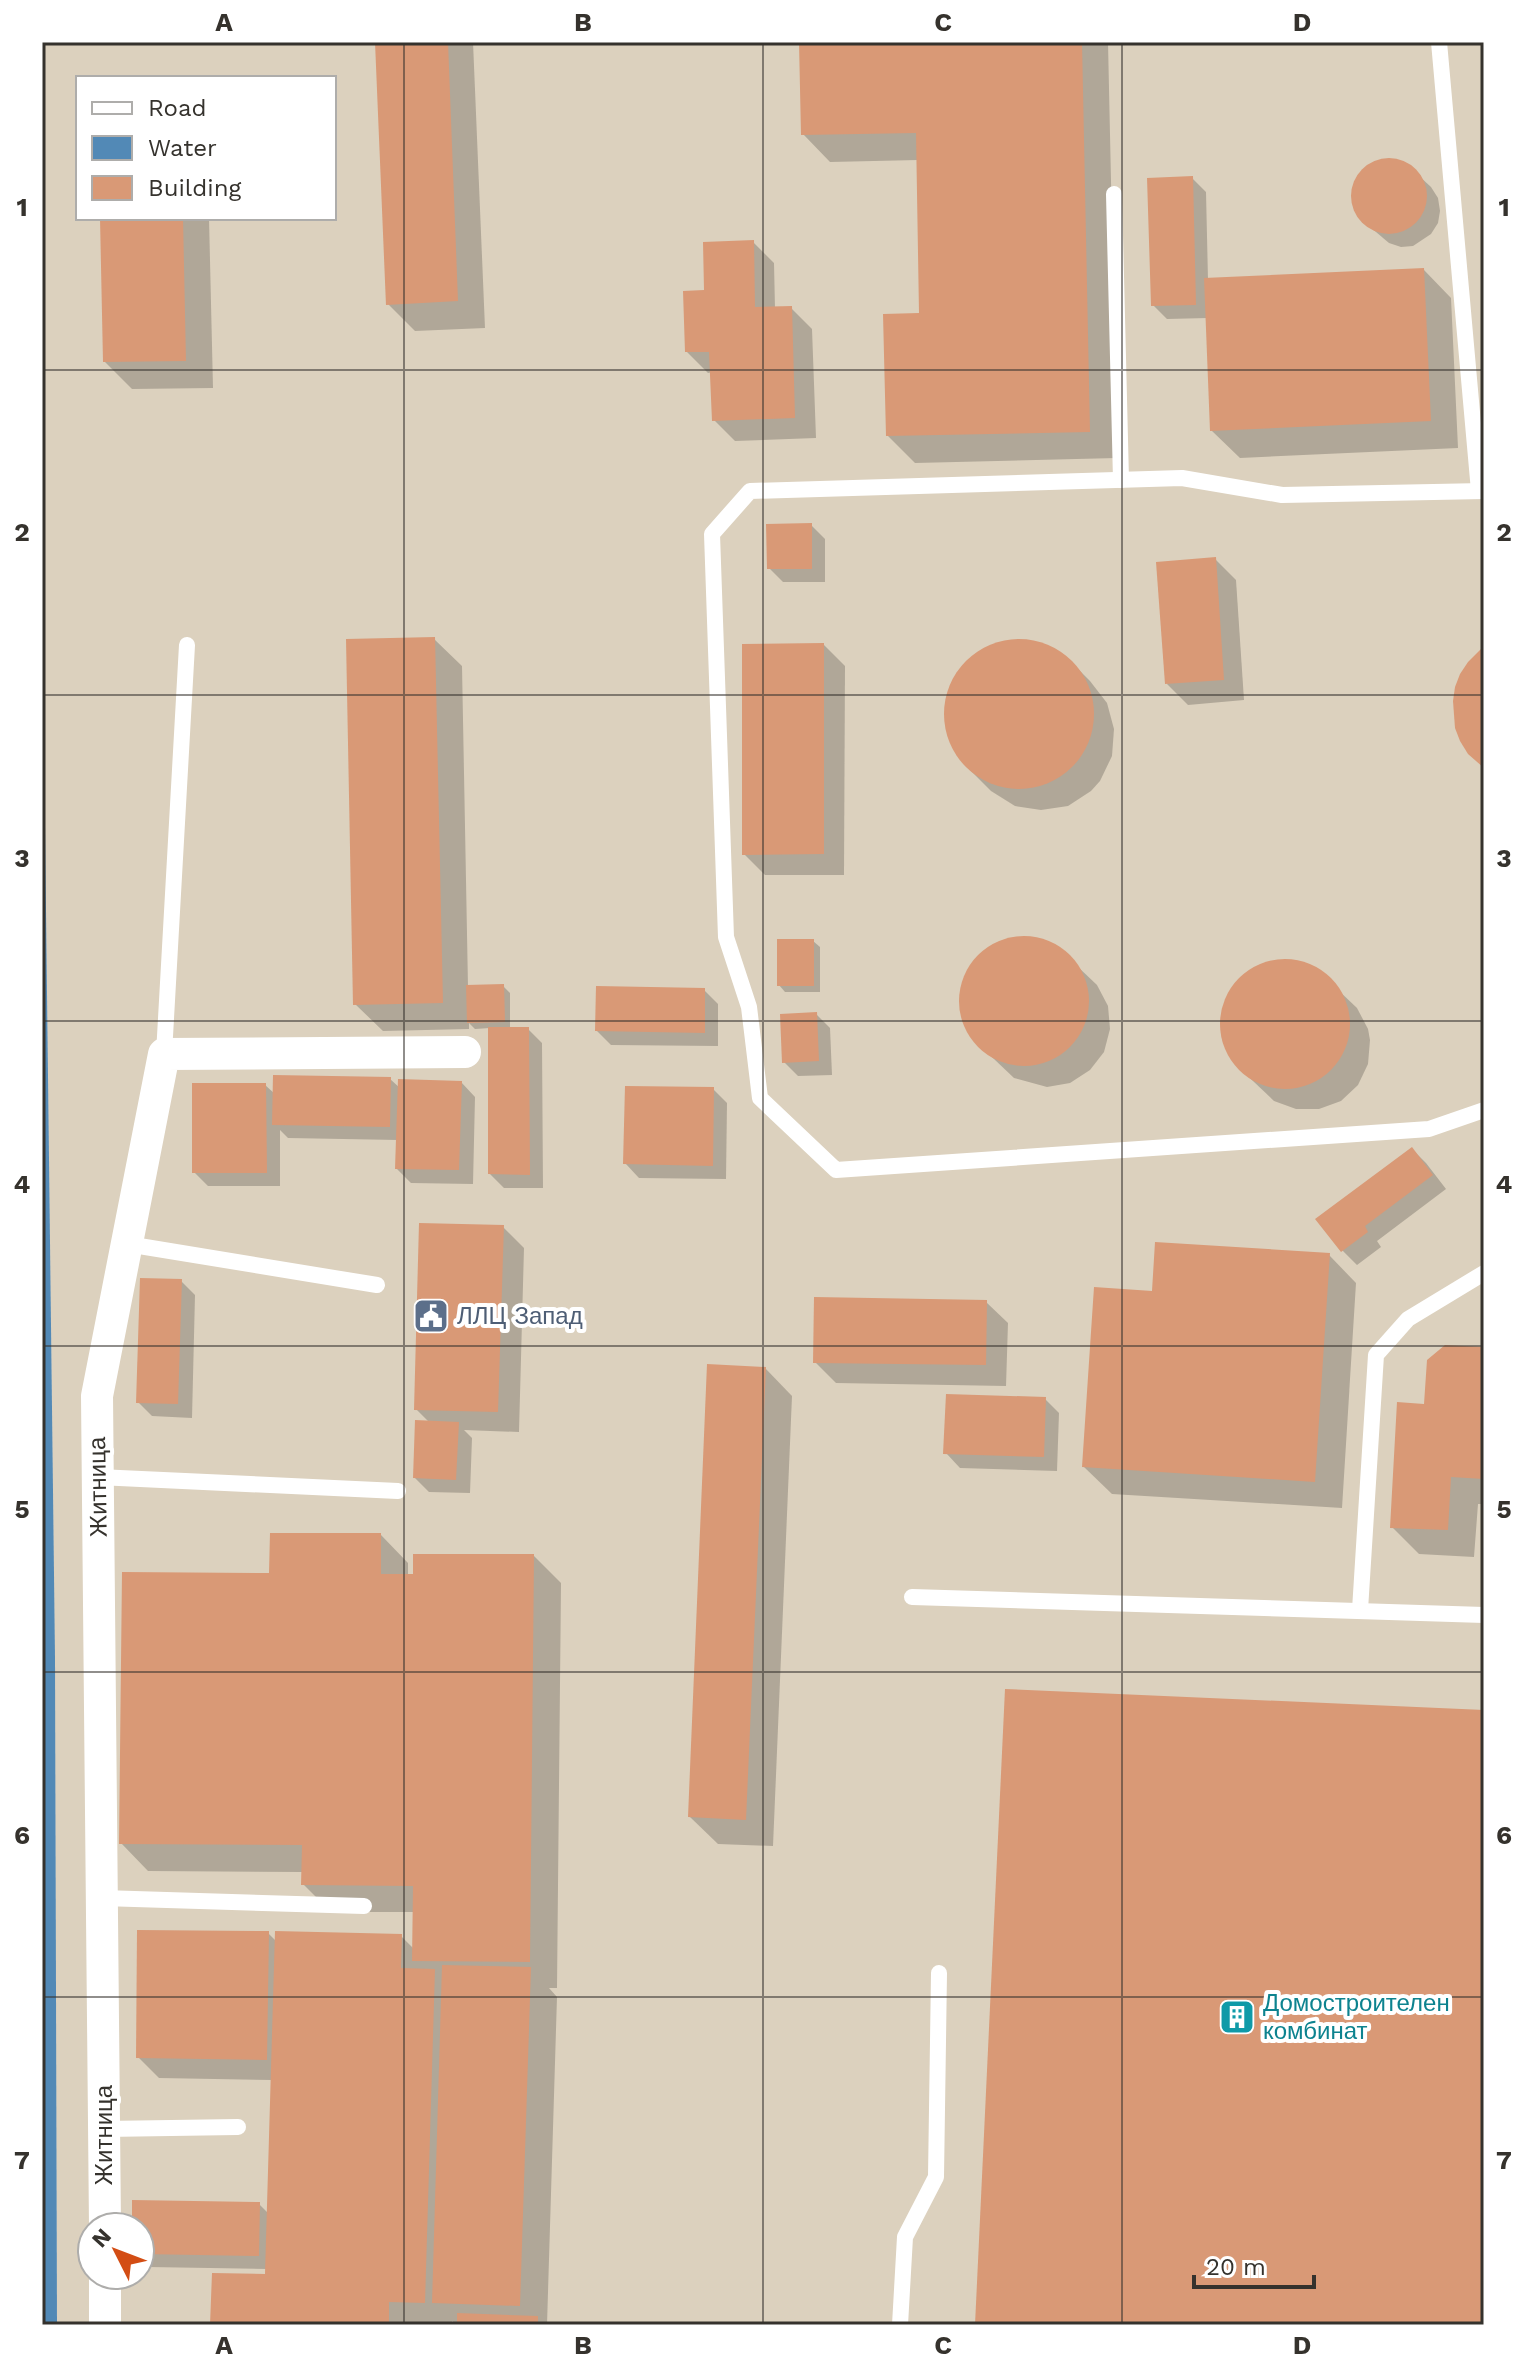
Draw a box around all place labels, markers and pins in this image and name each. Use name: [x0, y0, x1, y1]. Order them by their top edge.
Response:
public building icon: ЛЛЦ Запад: [412, 1297, 450, 1335]
place label: ЛЛЦ Запад: [457, 1302, 583, 1330]
place label: Домостроителен комбинат: [1263, 1989, 1450, 2045]
building icon: Домостроителен комбинат: [1218, 1998, 1256, 2036]

